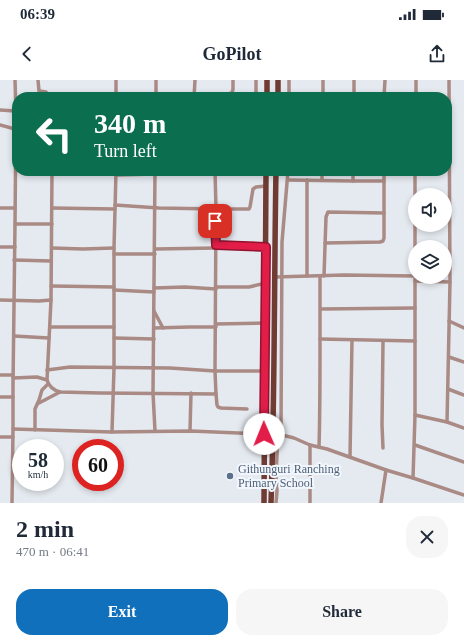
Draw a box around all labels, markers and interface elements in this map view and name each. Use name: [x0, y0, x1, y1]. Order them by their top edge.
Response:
text: 06:39: [20, 6, 55, 22]
icon: back: [16, 43, 38, 65]
icon: share: [426, 43, 448, 65]
text: GoPilot: [203, 44, 262, 64]
icon: left: [28, 108, 80, 160]
text: 340 m: [94, 108, 166, 139]
text: Turn left: [94, 141, 157, 161]
map controls: [408, 188, 452, 284]
button: sound: [408, 188, 452, 232]
pin: [198, 204, 232, 238]
icon: arrive: [204, 210, 226, 232]
button: layers: [408, 240, 452, 284]
position arrow: [243, 413, 285, 455]
speed limit sign: 60: [72, 439, 124, 491]
text: 58: [28, 449, 48, 471]
place label: Githunguri Ranching Primary School: [238, 462, 340, 490]
text: km/h: [28, 469, 48, 480]
marker: Githunguri Ranching Primary School: [225, 471, 235, 481]
text: 2 min: [16, 516, 74, 542]
button: close: [406, 516, 448, 558]
text: 470 m · 06:41: [16, 544, 89, 559]
button: Exit: [16, 589, 228, 635]
button: Share: [236, 589, 448, 635]

